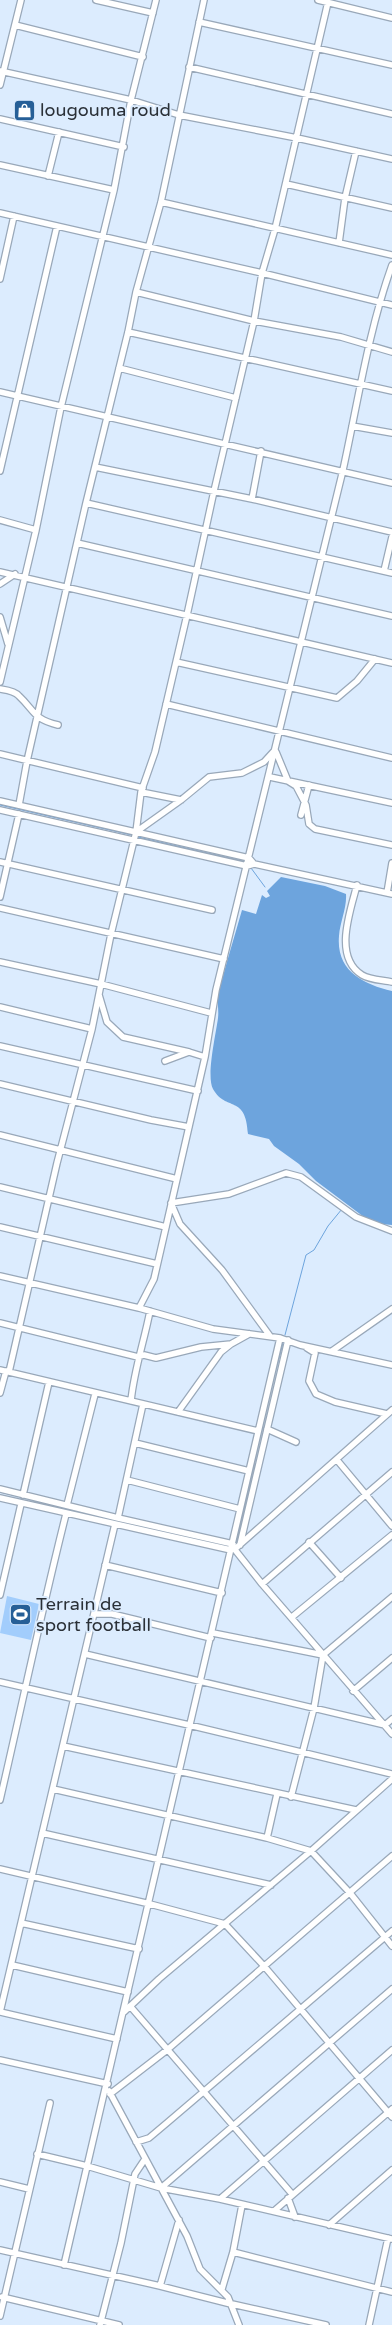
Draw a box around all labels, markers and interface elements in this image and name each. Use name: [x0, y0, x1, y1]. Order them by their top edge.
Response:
shop icon: lougouma roud: [12, 98, 36, 122]
place label: lougouma roud: [40, 99, 171, 121]
place label: Terrain de sport football: [36, 1593, 151, 1636]
sports icon: Terrain de sport football: [8, 1602, 32, 1626]

